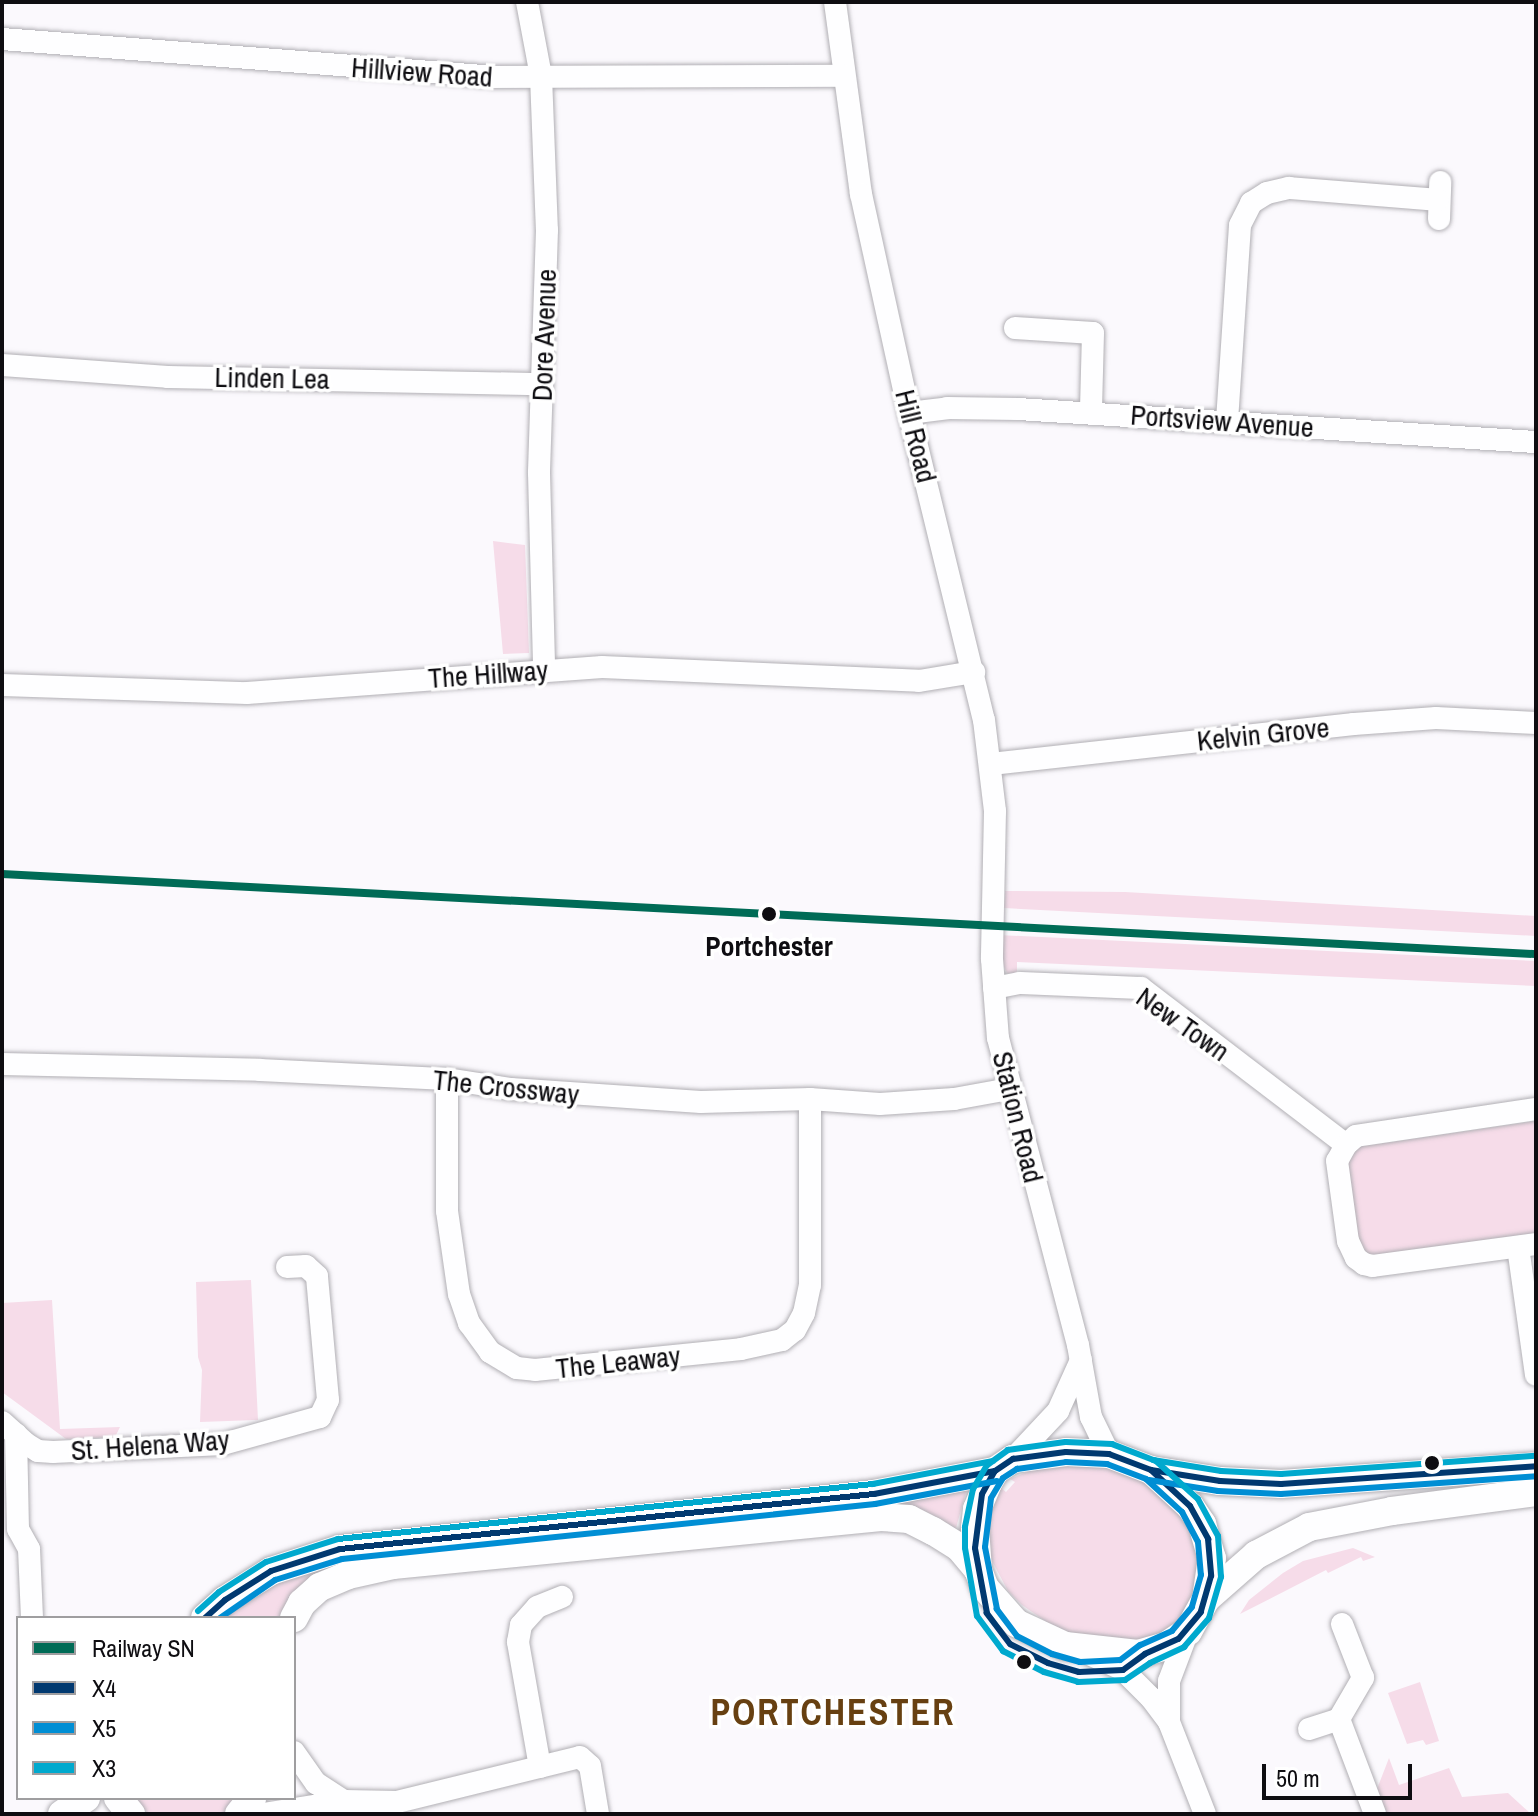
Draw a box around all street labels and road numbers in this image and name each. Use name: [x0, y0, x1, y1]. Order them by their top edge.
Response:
street label: Hillview Road: [350, 50, 494, 94]
street label: Dore Avenue: [525, 268, 563, 402]
street label: Linden Lea: [214, 360, 330, 396]
street label: Hill Road: [888, 386, 944, 486]
street label: Portsview Avenue: [1129, 398, 1315, 444]
street label: The Hillway: [427, 653, 549, 695]
street label: Kelvin Grove: [1195, 710, 1331, 758]
street label: New Town: [1130, 980, 1236, 1068]
street label: Station Road: [985, 1048, 1051, 1186]
street label: The Crossway: [431, 1063, 581, 1111]
street label: The Leaway: [554, 1339, 682, 1385]
street label: St. Helena Way: [70, 1423, 230, 1467]

